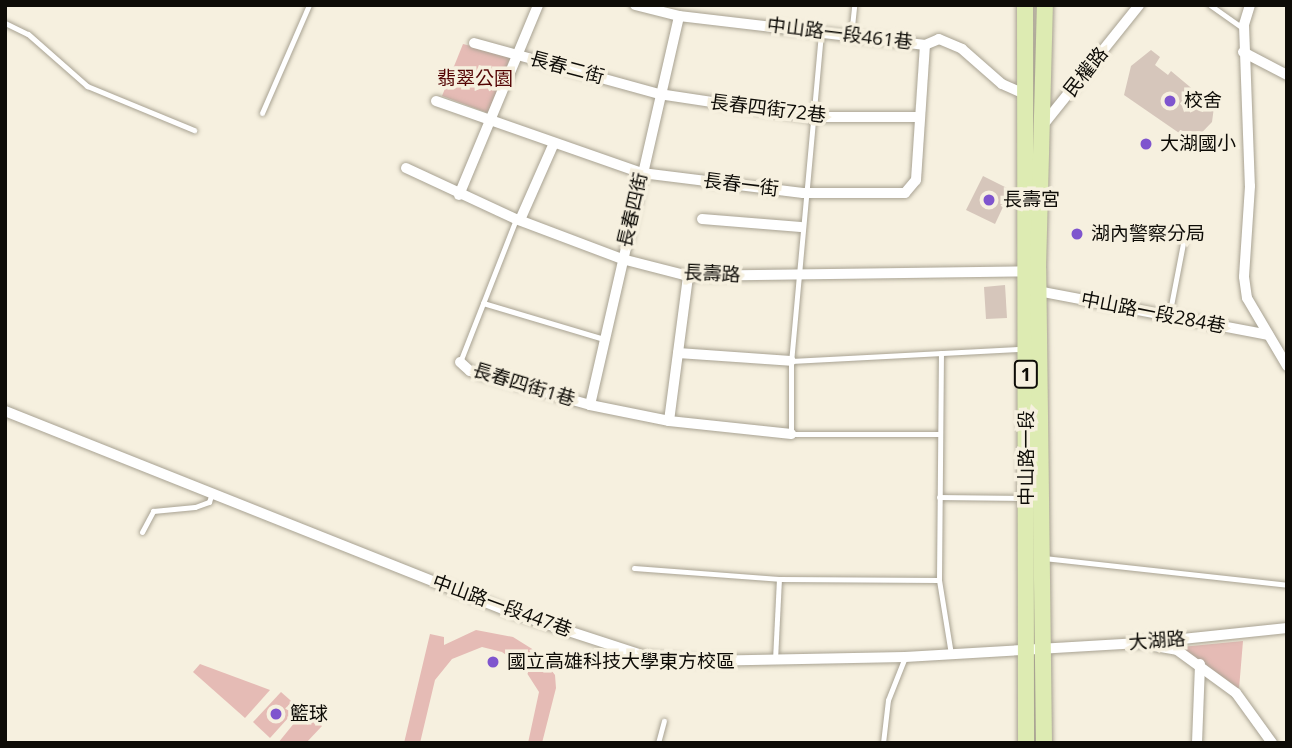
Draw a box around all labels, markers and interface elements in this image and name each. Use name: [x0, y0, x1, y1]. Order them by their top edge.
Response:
street label: 中山路一段461巷: [766, 14, 914, 54]
street label: 民權路: [1059, 43, 1113, 101]
street label: 長春二街: [527, 47, 607, 89]
park label: 翡翠公園: [437, 68, 513, 90]
place label: 校舍: [1184, 90, 1222, 112]
street label: 長春四街72巷: [709, 91, 827, 127]
marker: 校舍: [1162, 93, 1178, 109]
place label: 大湖國小: [1160, 133, 1236, 155]
marker: 大湖國小: [1138, 136, 1154, 152]
street label: 長春一街: [702, 169, 780, 201]
street label: 長春四街: [613, 170, 653, 250]
place label: 長壽宮: [1003, 189, 1060, 211]
marker: 長壽宮: [981, 192, 997, 208]
place label: 湖內警察分局: [1091, 223, 1205, 245]
marker: 湖內警察分局: [1069, 226, 1085, 242]
street label: 長壽路: [683, 261, 741, 287]
street label: 中山路一段284巷: [1079, 288, 1227, 338]
street label: 長春四街1巷: [470, 359, 578, 411]
road number: 1: [1014, 360, 1038, 388]
street label: 中山路一段: [1016, 411, 1038, 505]
street label: 中山路一段447巷: [429, 570, 575, 642]
street label: 大湖路: [1128, 628, 1186, 654]
place label: 國立高雄科技大學東方校區: [507, 651, 735, 673]
marker: 國立高雄科技大學東方校區: [485, 654, 501, 670]
place label: 籃球: [290, 703, 328, 725]
marker: 籃球: [268, 706, 284, 722]

